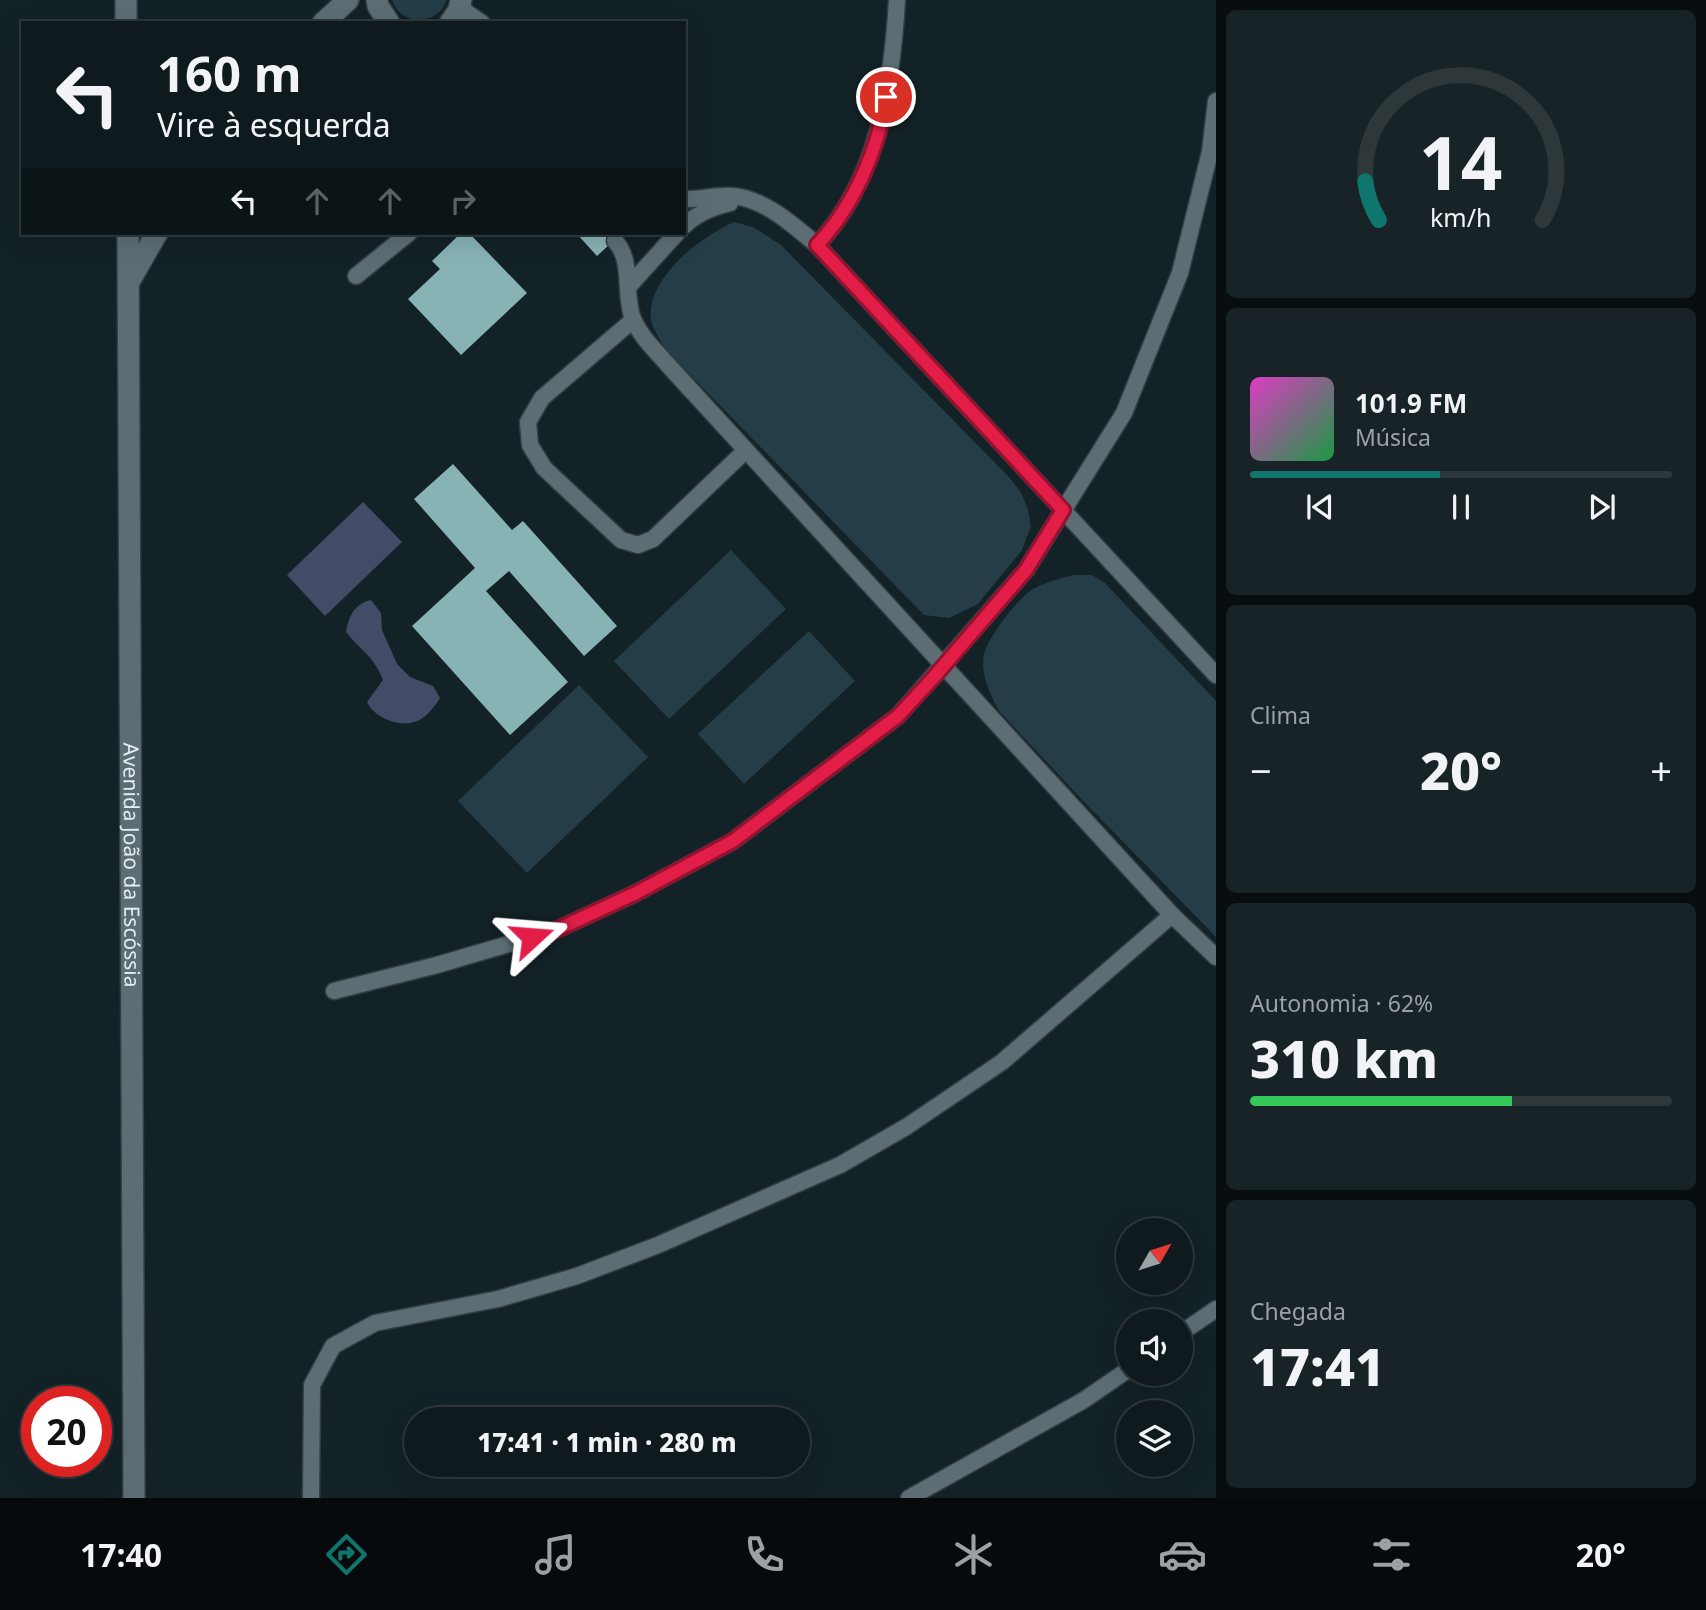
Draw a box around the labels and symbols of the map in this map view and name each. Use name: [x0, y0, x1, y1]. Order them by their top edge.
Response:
pin: [856, 67, 916, 127]
street label: Avenida João da Escóssia: [117, 742, 147, 988]
position arrow: [495, 900, 569, 974]
north arrow: [1116, 1218, 1194, 1295]
speed limit sign: 20: [21, 1386, 112, 1477]

